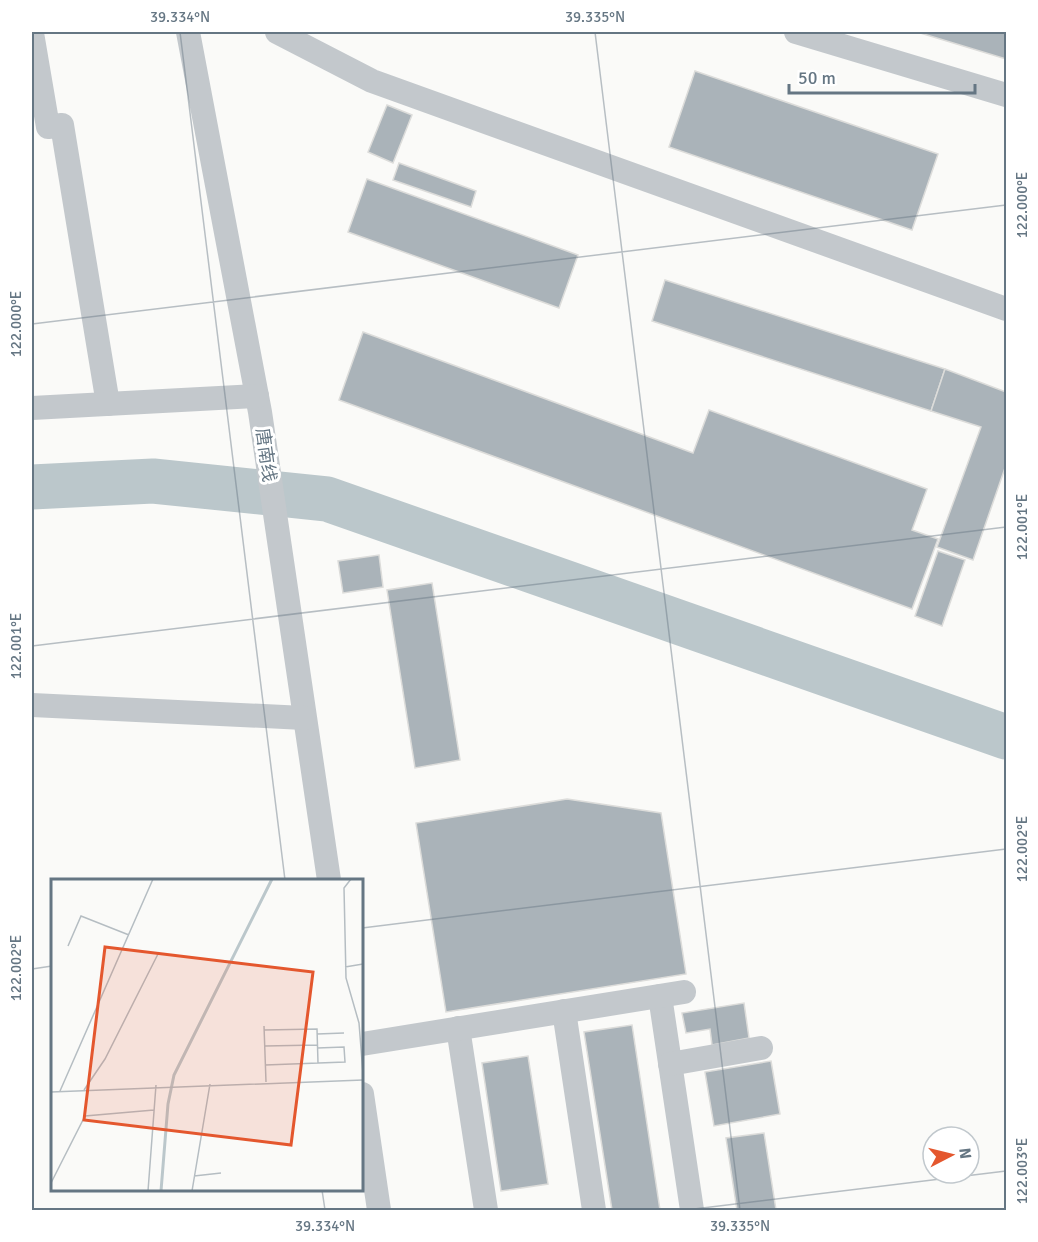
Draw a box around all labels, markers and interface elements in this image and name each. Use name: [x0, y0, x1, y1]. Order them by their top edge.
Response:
text: 39.334°N: [150, 8, 210, 26]
text: 39.335°N: [565, 8, 625, 26]
scale bar: [789, 57, 975, 95]
text: 50 m: [798, 67, 836, 89]
text: 122.000°E: [1013, 172, 1031, 238]
text: 122.000°E: [7, 291, 25, 357]
street label: 唐南线: [251, 427, 281, 483]
text: 122.001°E: [1013, 494, 1031, 560]
text: 122.001°E: [7, 613, 25, 679]
text: 122.002°E: [1013, 816, 1031, 882]
inset map: [51, 879, 363, 1191]
text: 122.002°E: [7, 935, 25, 1001]
north arrow: [921, 1125, 981, 1185]
text: 122.003°E: [1013, 1138, 1031, 1204]
text: N: [954, 1147, 975, 1160]
text: 39.334°N: [295, 1217, 355, 1235]
text: 39.335°N: [710, 1217, 770, 1235]

